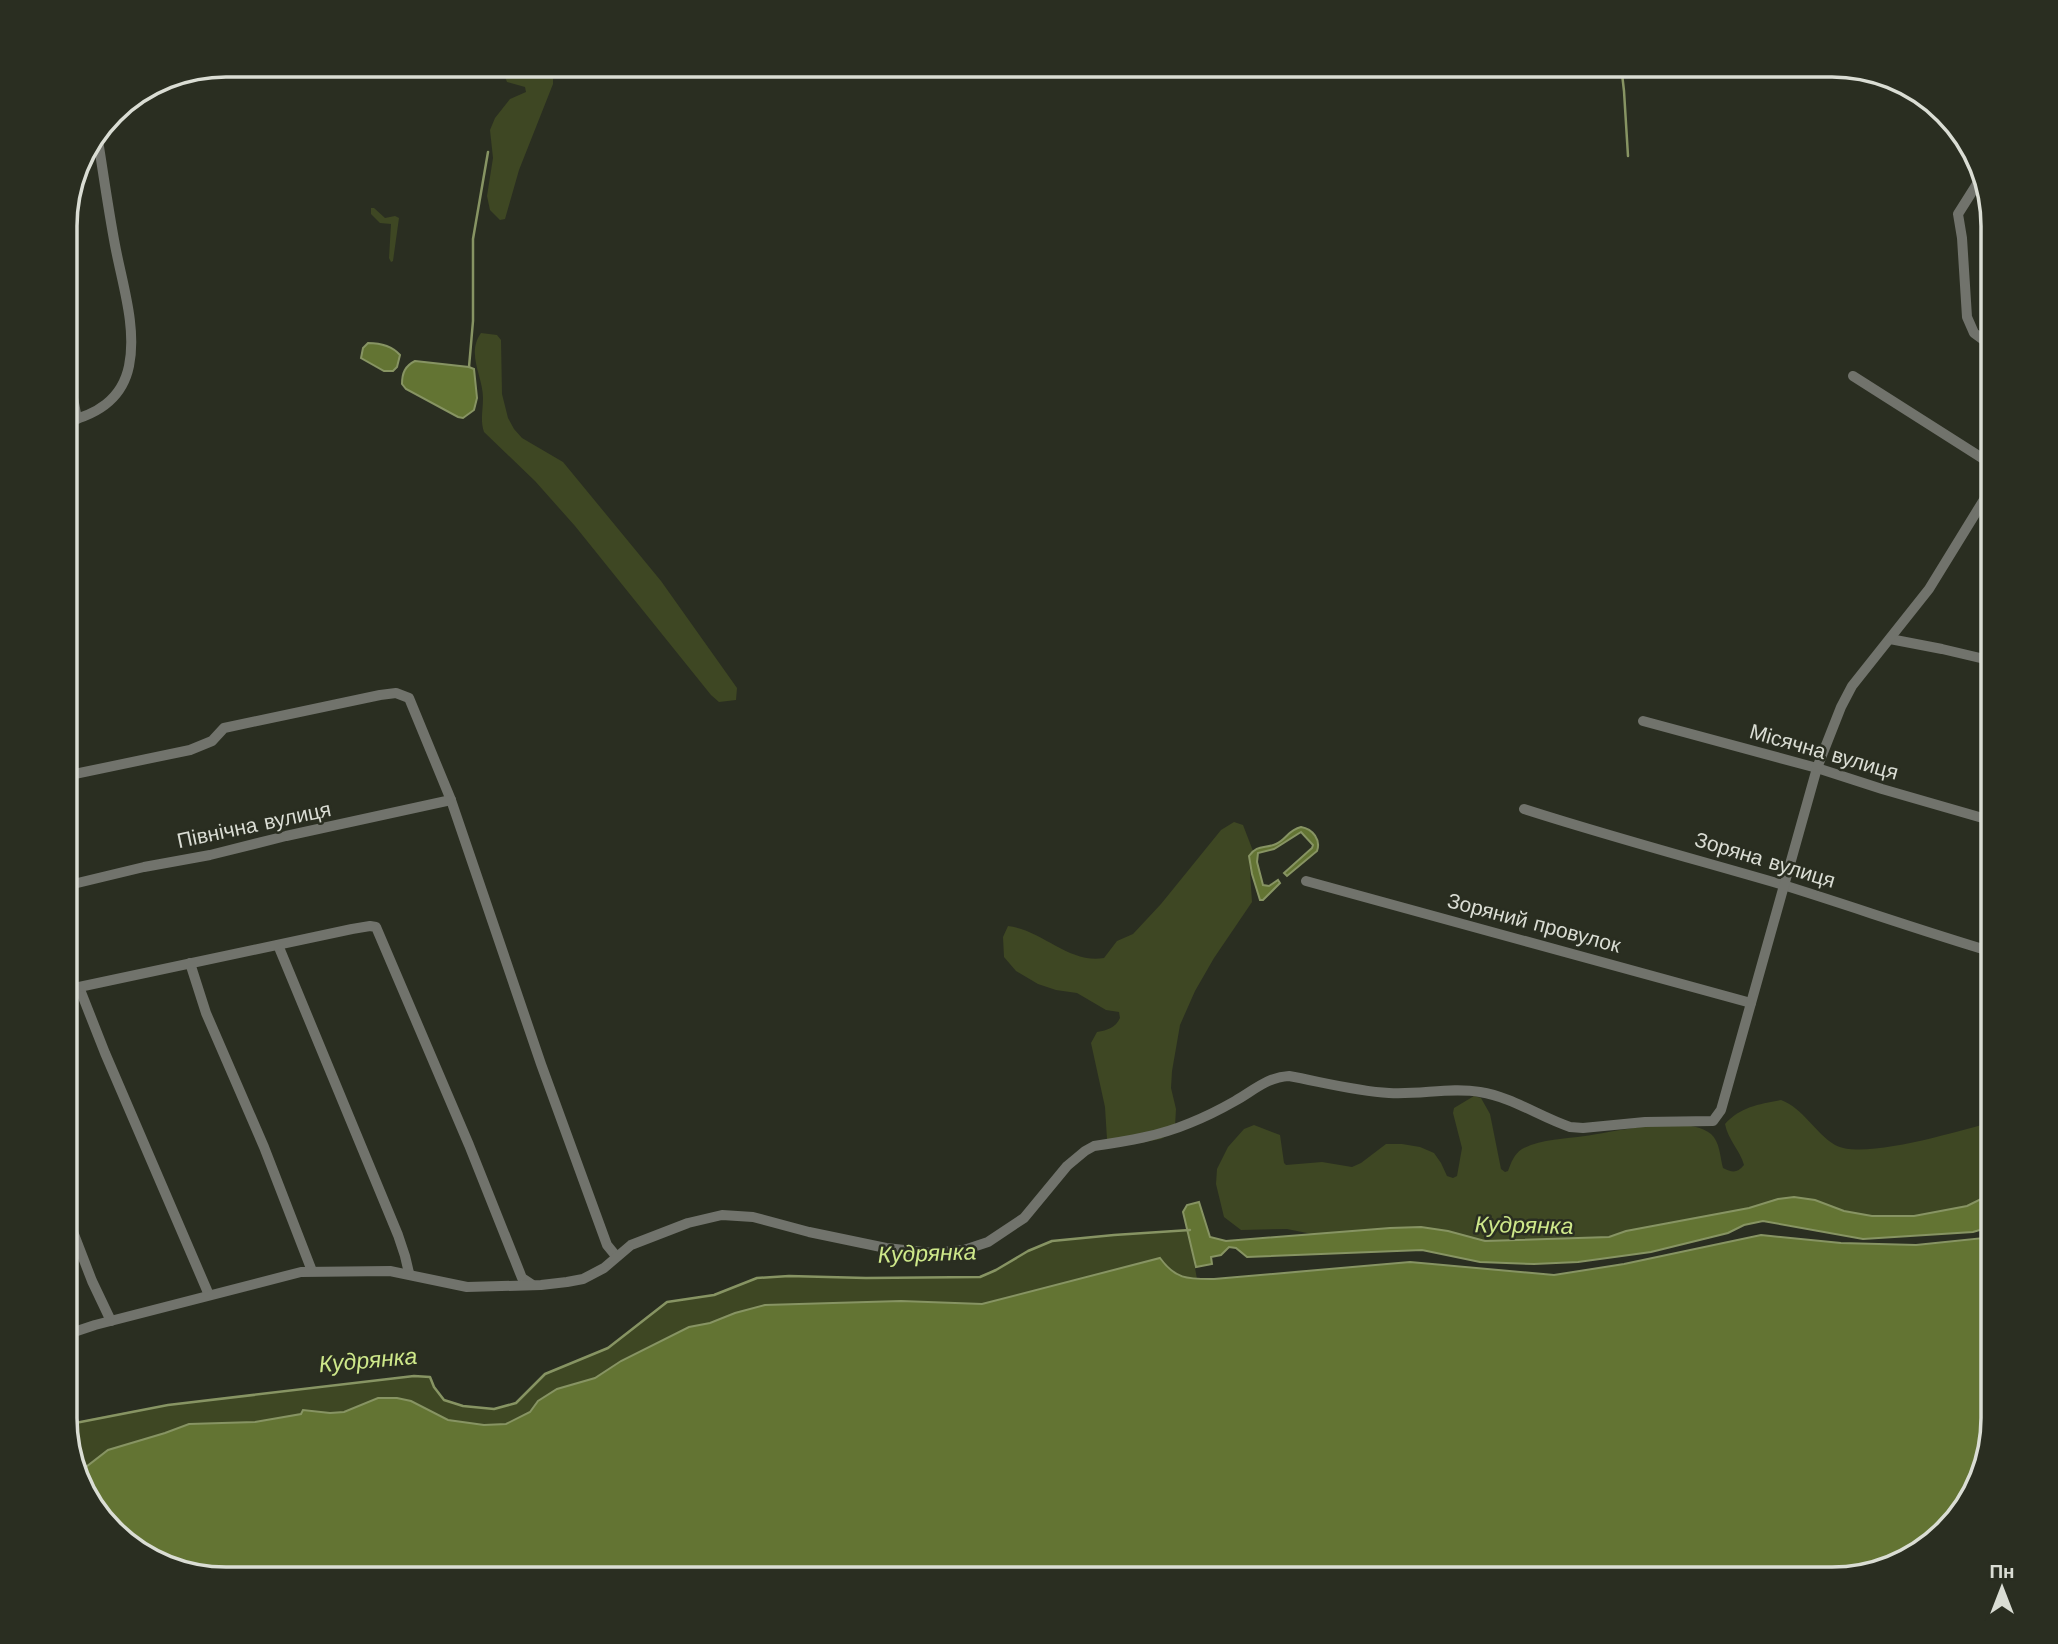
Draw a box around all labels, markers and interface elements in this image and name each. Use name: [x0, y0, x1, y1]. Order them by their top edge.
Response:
street label: Місячна вулиця: [1747, 718, 1901, 785]
street label: Північна вулиця: [175, 796, 333, 853]
street label: Зоряна вулиця: [1692, 826, 1838, 893]
street label: Зоряний провулок: [1445, 887, 1624, 958]
water label: Кудрянка: [1474, 1211, 1574, 1240]
water label: Кудрянка: [877, 1238, 977, 1269]
water label: Кудрянка: [318, 1343, 418, 1378]
north arrow: [1967, 1553, 2037, 1623]
text: Пн: [1989, 1560, 2015, 1583]

